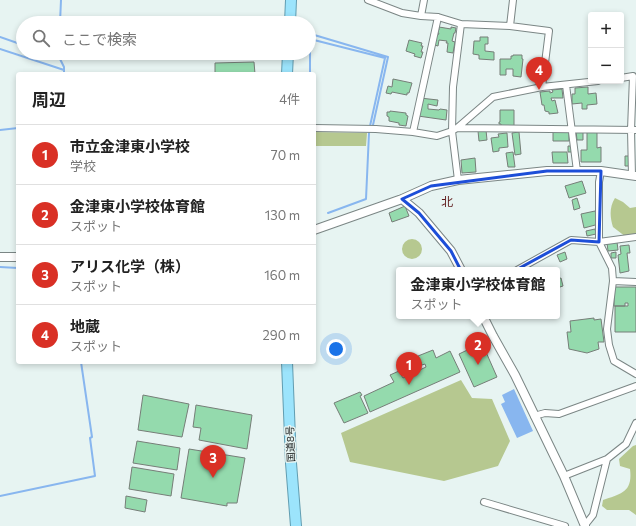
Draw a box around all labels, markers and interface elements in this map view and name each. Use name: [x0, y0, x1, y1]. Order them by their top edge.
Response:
map controls: [588, 12, 624, 84]
button: +: [588, 12, 624, 48]
search box: [16, 16, 316, 60]
icon: search: [30, 27, 52, 49]
text: ここで検索: [62, 30, 137, 48]
button: −: [588, 48, 624, 84]
pin: 4: [526, 57, 552, 90]
text: 周辺: [32, 89, 66, 110]
text: 4件: [279, 91, 300, 107]
text: 市立金津東小学校: [70, 137, 190, 155]
text: 1: [42, 147, 48, 163]
text: 70 m: [271, 147, 300, 163]
text: 学校: [70, 158, 96, 174]
district label: 北: [441, 194, 453, 208]
text: 金津東小学校体育館: [70, 197, 205, 215]
text: 2: [41, 207, 49, 223]
text: 130 m: [265, 207, 300, 223]
text: スポット: [70, 218, 122, 234]
text: アリス化学（株）: [70, 257, 190, 275]
text: 3: [41, 267, 49, 283]
text: 160 m: [264, 267, 300, 283]
popup: [396, 267, 560, 319]
text: 金津東小学校体育館: [410, 275, 546, 293]
text: スポット: [70, 278, 122, 294]
text: スポット: [410, 296, 463, 312]
text: 地蔵: [70, 317, 100, 335]
text: 4: [41, 327, 49, 343]
text: 290 m: [263, 327, 300, 343]
pin: 2: [465, 332, 491, 365]
text: スポット: [70, 338, 122, 354]
your location: [326, 339, 346, 359]
pin: 1: [396, 352, 422, 385]
street label: 国道8号: [283, 426, 297, 462]
pin: 3: [200, 445, 226, 478]

